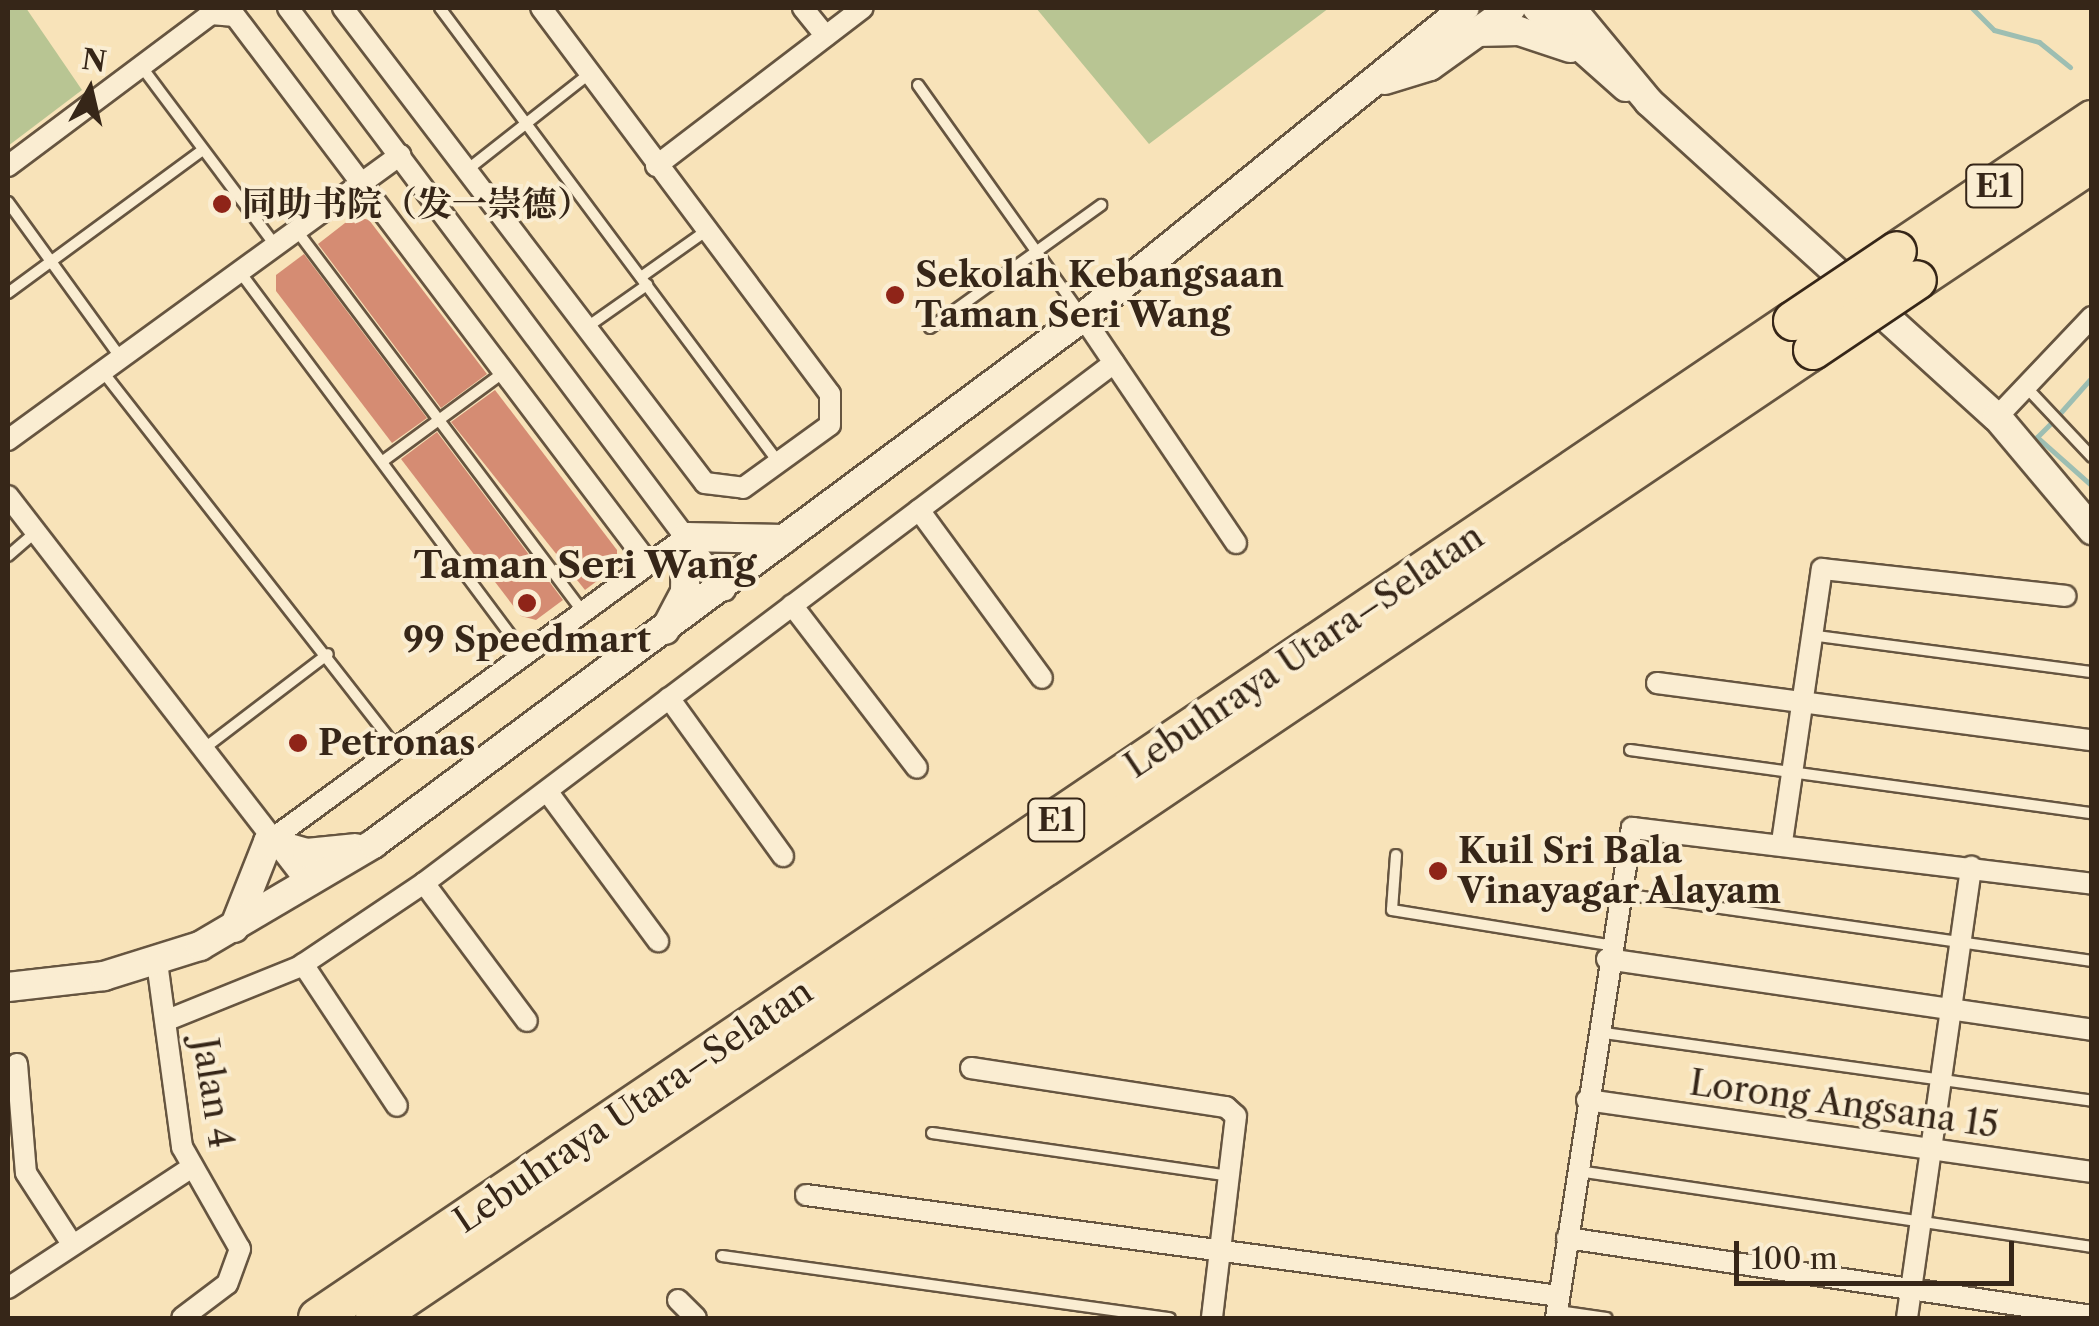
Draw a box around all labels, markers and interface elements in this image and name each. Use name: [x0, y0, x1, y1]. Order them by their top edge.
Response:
north arrow: [40, 40, 140, 140]
text: N: [80, 42, 109, 79]
road number: E1: [1964, 159, 2024, 213]
place label: 同助书院（发一崇德）: [242, 183, 592, 225]
marker: 同助书院（发一崇德）: [211, 193, 233, 215]
place label: Sekolah Kebangsaan Taman Seri Wang: [915, 254, 1284, 336]
marker: Sekolah Kebangsaan Taman Seri Wang: [884, 284, 906, 306]
street label: Lebuhraya Utara–Selatan: [1117, 515, 1491, 787]
district label: Taman Seri Wang: [413, 542, 757, 588]
marker: 99 Speedmart: [516, 592, 538, 614]
place label: 99 Speedmart: [403, 619, 651, 661]
place label: Petronas: [318, 722, 476, 764]
marker: Petronas: [287, 732, 309, 754]
road number: E1: [1026, 793, 1086, 847]
place label: Kuil Sri Bala Vinayagar Alayam: [1458, 830, 1783, 912]
marker: Kuil Sri Bala Vinayagar Alayam: [1427, 860, 1449, 882]
street label: Lebuhraya Utara–Selatan: [446, 970, 820, 1242]
street label: Jalan 4: [184, 1035, 242, 1151]
street label: Lorong Angsana 15: [1686, 1061, 2002, 1147]
scale bar: [1739, 1221, 2019, 1283]
text: 100 m: [1751, 1240, 1838, 1277]

